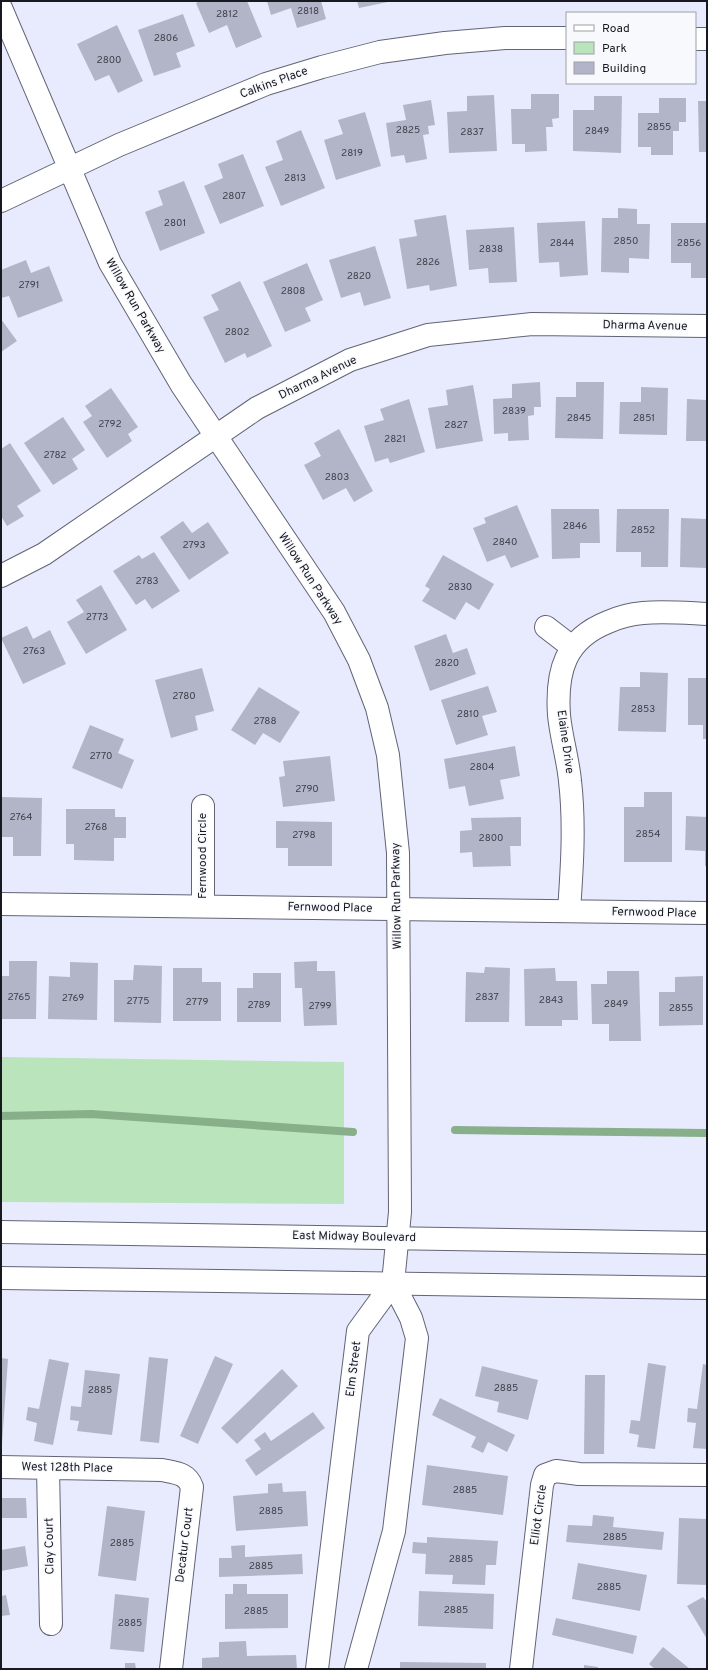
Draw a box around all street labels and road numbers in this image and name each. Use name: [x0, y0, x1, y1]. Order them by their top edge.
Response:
street label: Calkins Place: [238, 63, 310, 103]
street label: Willow Run Parkway: [101, 256, 169, 356]
street label: Dharma Avenue: [602, 317, 688, 335]
street label: Dharma Avenue: [276, 352, 360, 404]
street label: Willow Run Parkway: [274, 530, 346, 628]
street label: Elaine Drive: [553, 709, 577, 775]
street label: Fernwood Circle: [195, 813, 211, 899]
street label: Willow Run Parkway: [388, 842, 406, 950]
street label: Fernwood Place: [287, 899, 373, 917]
street label: Fernwood Place: [611, 904, 697, 922]
street label: East Midway Boulevard: [292, 1228, 416, 1246]
street label: Elm Street: [343, 1340, 365, 1398]
street label: West 128th Place: [21, 1459, 113, 1477]
street label: Elliot Circle: [527, 1484, 551, 1546]
street label: Decatur Court: [172, 1506, 198, 1584]
street label: Clay Court: [42, 1517, 58, 1575]

